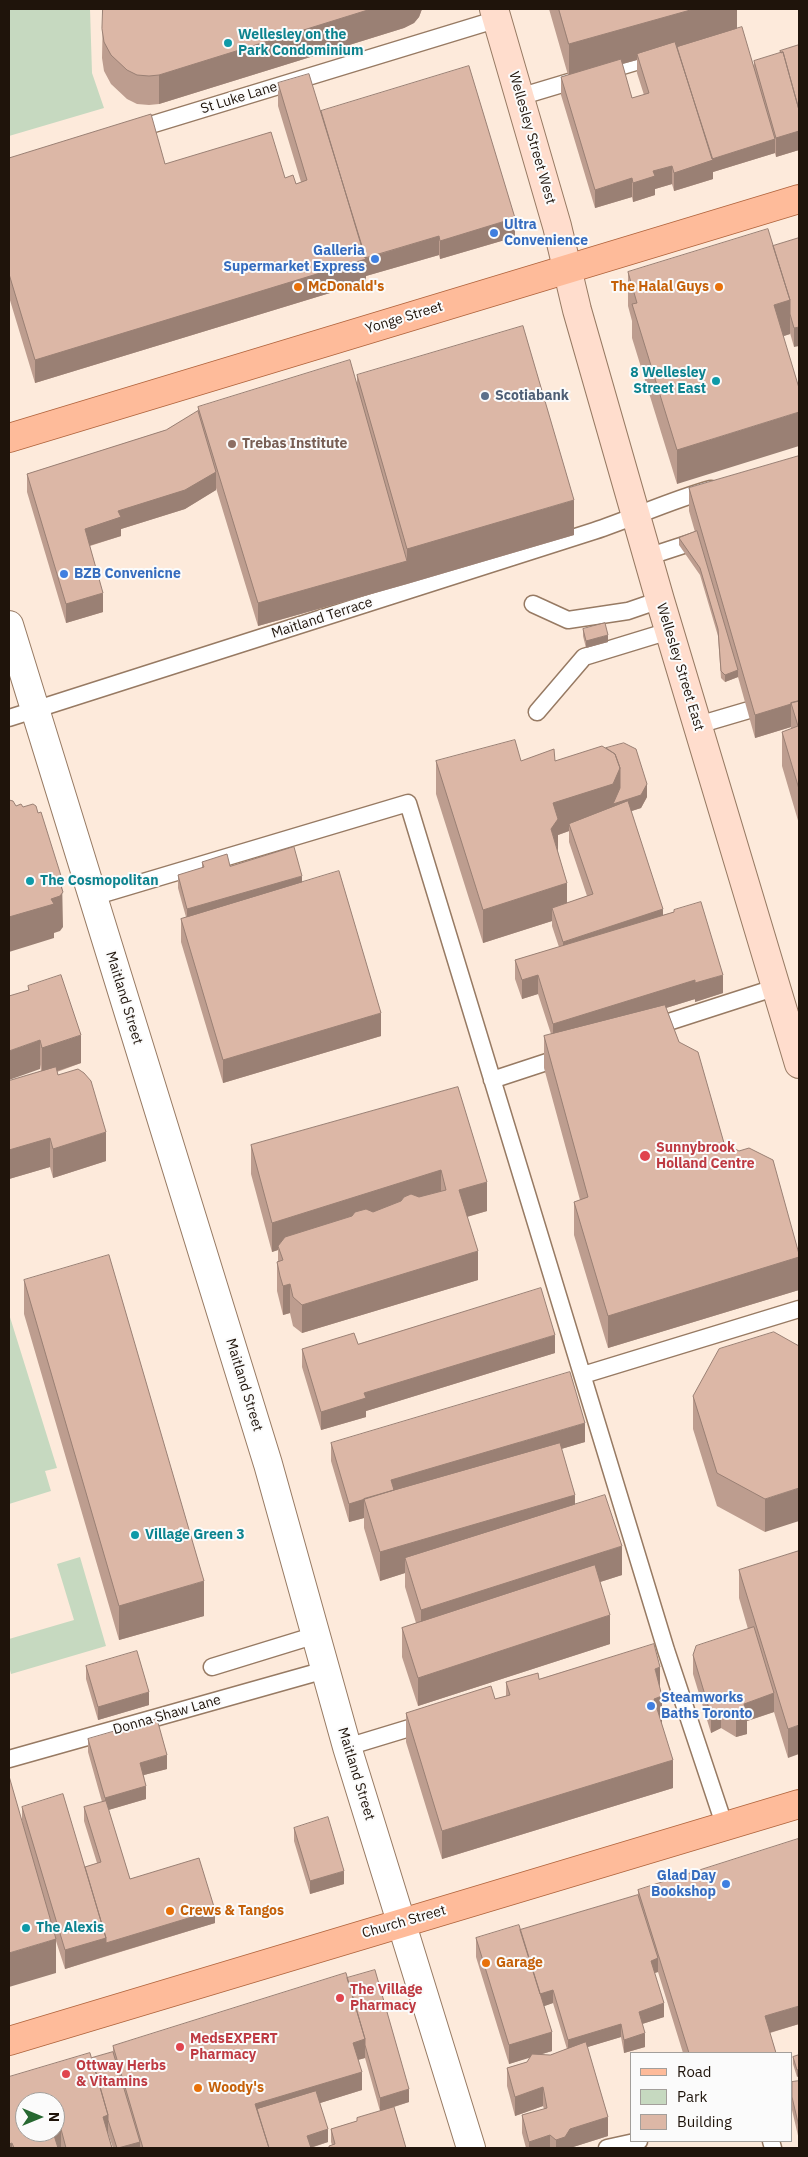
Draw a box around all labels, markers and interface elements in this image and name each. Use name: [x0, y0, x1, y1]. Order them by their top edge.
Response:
place label: Wellesley on the Park Condominium: [238, 27, 363, 59]
marker: Wellesley on the Park Condominium: [222, 37, 234, 49]
street label: Wellesley Street West: [505, 70, 559, 206]
street label: St Luke Lane: [199, 78, 279, 118]
place label: Ultra Convenience: [504, 217, 588, 250]
marker: Ultra Convenience: [488, 227, 500, 239]
place label: Galleria Supermarket Express: [223, 243, 365, 276]
marker: Galleria Supermarket Express: [369, 253, 381, 265]
place label: McDonald's: [308, 279, 384, 295]
place label: The Halal Guys: [611, 279, 709, 295]
marker: McDonald's: [292, 281, 304, 293]
marker: The Halal Guys: [713, 281, 725, 293]
street label: Yonge Street: [363, 298, 445, 338]
place label: 8 Wellesley Street East: [630, 365, 706, 398]
marker: 8 Wellesley Street East: [710, 375, 722, 387]
place label: Scotiabank: [495, 388, 569, 404]
marker: Scotiabank: [479, 390, 491, 402]
place label: Trebas Institute: [242, 436, 347, 452]
marker: Trebas Institute: [226, 438, 238, 450]
place label: BZB Convenicne: [74, 566, 181, 582]
marker: BZB Convenicne: [58, 568, 70, 580]
street label: Maitland Terrace: [269, 594, 375, 642]
street label: Wellesley Street East: [653, 601, 707, 733]
place label: The Cosmopolitan: [40, 873, 158, 889]
marker: The Cosmopolitan: [24, 875, 36, 887]
street label: Maitland Street: [102, 949, 146, 1047]
place label: Sunnybrook Holland Centre: [656, 1140, 755, 1172]
marker: Sunnybrook Holland Centre: [638, 1149, 652, 1163]
street label: Maitland Street: [222, 1336, 266, 1434]
place label: Village Green 3: [145, 1527, 245, 1543]
marker: Village Green 3: [129, 1529, 141, 1541]
place label: Steamworks Baths Toronto: [661, 1690, 752, 1722]
street label: Donna Shaw Lane: [111, 1692, 223, 1738]
marker: Steamworks Baths Toronto: [645, 1700, 657, 1712]
street label: Maitland Street: [334, 1725, 378, 1823]
place label: Glad Day Bookshop: [651, 1868, 716, 1900]
marker: Glad Day Bookshop: [720, 1878, 732, 1890]
street label: Church Street: [360, 1902, 448, 1942]
place label: Crews & Tangos: [180, 1903, 284, 1919]
marker: Crews & Tangos: [164, 1905, 176, 1917]
place label: The Alexis: [36, 1920, 104, 1936]
marker: The Alexis: [20, 1922, 32, 1934]
place label: Garage: [496, 1955, 543, 1971]
marker: Garage: [480, 1957, 492, 1969]
place label: The Village Pharmacy: [350, 1982, 423, 2014]
marker: The Village Pharmacy: [334, 1992, 346, 2004]
place label: MedsEXPERT Pharmacy: [190, 2031, 278, 2064]
marker: MedsEXPERT Pharmacy: [174, 2041, 186, 2053]
legend: [630, 2052, 793, 2142]
place label: Ottway Herbs & Vitamins: [76, 2058, 166, 2090]
text: Road: [677, 2062, 712, 2081]
marker: Ottway Herbs & Vitamins: [60, 2068, 72, 2080]
place label: Woody's: [208, 2080, 264, 2096]
marker: Woody's: [192, 2082, 204, 2094]
text: Park: [677, 2087, 707, 2106]
north arrow: [15, 2092, 65, 2142]
text: N: [45, 2112, 63, 2122]
text: Building: [677, 2112, 732, 2131]

